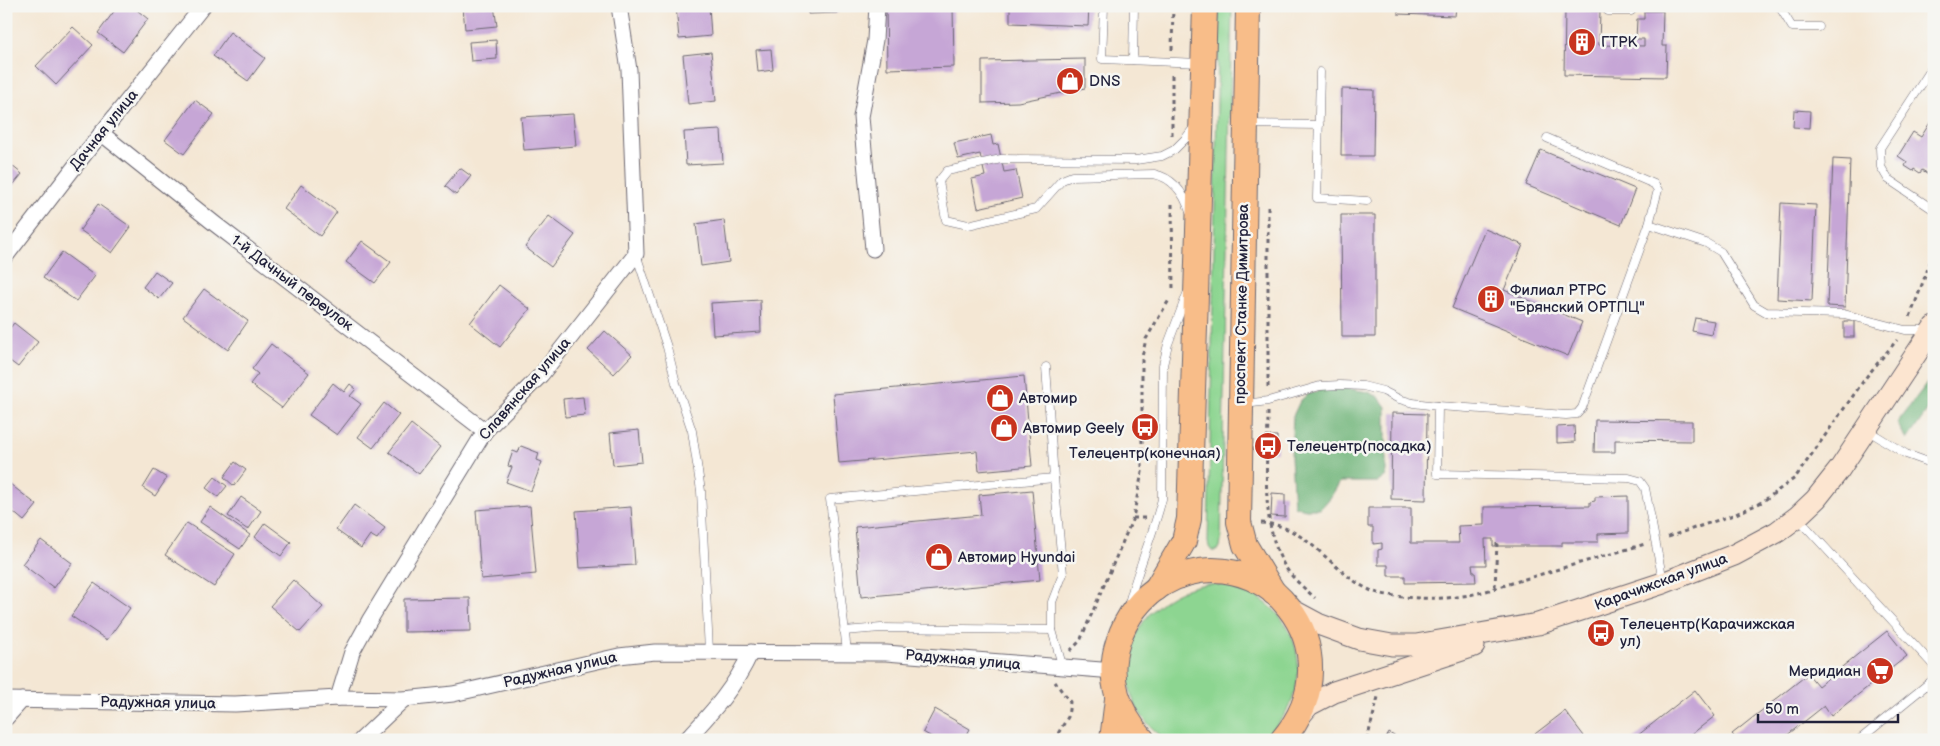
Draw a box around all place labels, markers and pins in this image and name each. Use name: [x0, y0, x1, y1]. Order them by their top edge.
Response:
building icon: ГТРК: [1567, 27, 1597, 57]
place label: ГТРК: [1601, 33, 1637, 52]
shop icon: DNS: [1055, 66, 1085, 96]
place label: DNS: [1089, 72, 1120, 91]
place label: Филиал РТРС "Брянский ОРТПЦ": [1510, 281, 1645, 317]
building icon: Филиал РТРС "Брянский ОРТПЦ": [1476, 284, 1506, 314]
shop icon: Автомир: [985, 383, 1015, 413]
place label: Автомир: [1018, 389, 1078, 408]
bus stop icon: Телецентр(конечная): [1130, 412, 1160, 442]
shop icon: Автомир Geely: [989, 413, 1019, 443]
place label: Автомир Geely: [1022, 419, 1125, 438]
bus stop icon: Телецентр(посадка): [1253, 431, 1283, 461]
place label: Телецентр(посадка): [1287, 437, 1431, 456]
place label: Телецентр(конечная): [1069, 444, 1221, 463]
shop icon: Автомир Hyundai: [924, 542, 954, 572]
place label: Автомир Hyundai: [957, 548, 1075, 567]
place label: Телецентр(Карачижская ул): [1620, 615, 1795, 651]
bus stop icon: Телецентр(Карачижская ул): [1586, 618, 1616, 648]
supermarket icon: Меридиан: [1865, 656, 1895, 686]
place label: Меридиан: [1788, 662, 1861, 681]

